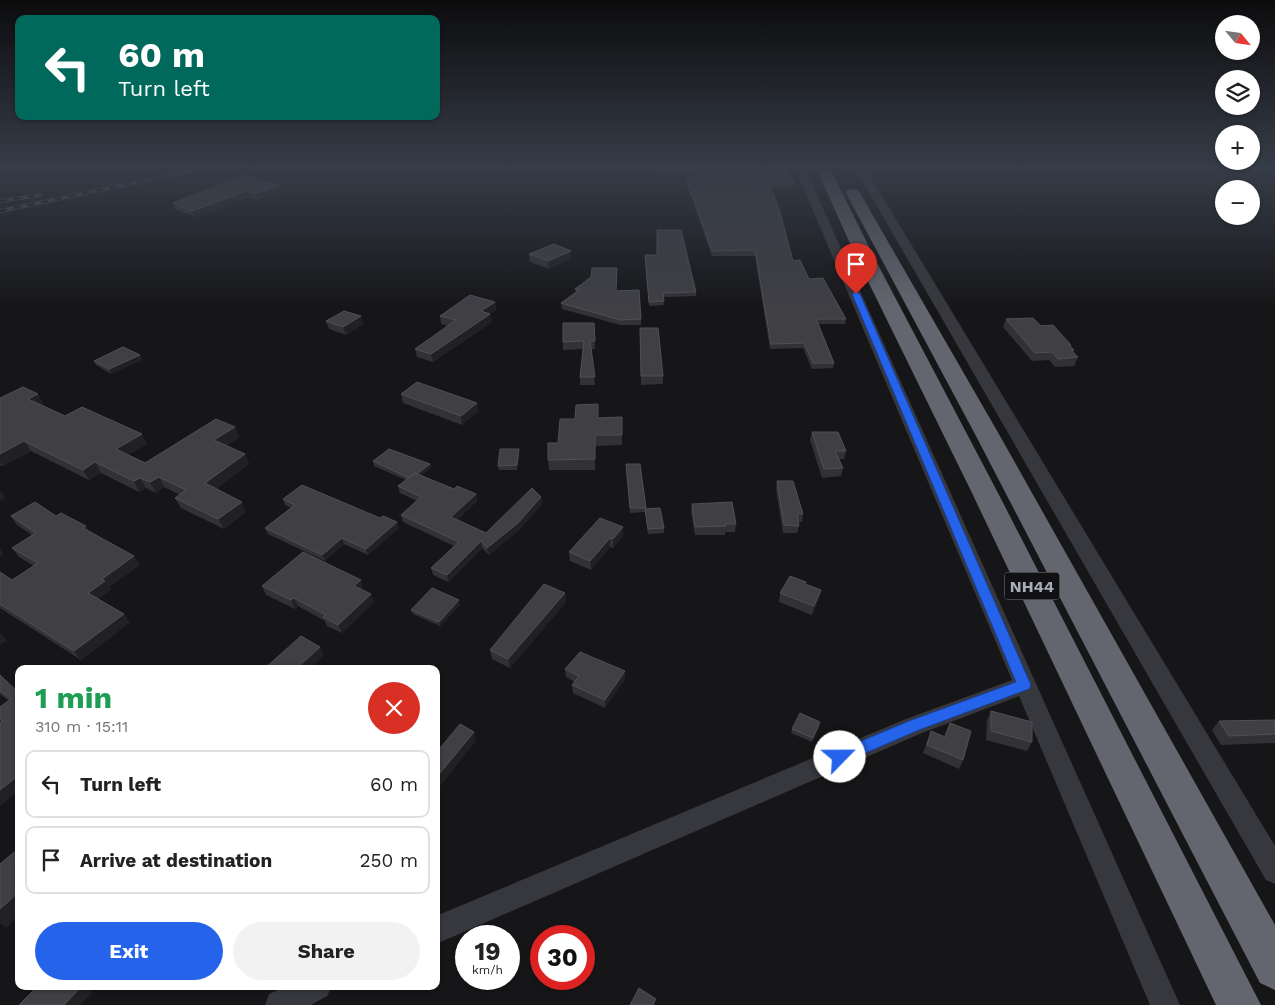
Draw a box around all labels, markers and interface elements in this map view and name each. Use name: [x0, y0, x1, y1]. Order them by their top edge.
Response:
north arrow: [1215, 15, 1260, 60]
map controls: [1215, 15, 1260, 225]
text: 60 m: [118, 34, 205, 76]
icon: left: [35, 35, 100, 100]
button: layers: [1215, 70, 1260, 115]
text: Turn left: [118, 76, 210, 101]
button: +: [1215, 125, 1260, 170]
button: −: [1215, 180, 1260, 225]
pin: [835, 243, 877, 294]
icon: arrive: [842, 250, 870, 278]
road number: NH44: [1004, 572, 1060, 600]
text: 1 min: [35, 680, 112, 715]
button: close: [368, 682, 420, 734]
text: 310 m · 15:11: [35, 717, 128, 736]
position arrow: [813, 730, 865, 782]
icon: left: [37, 770, 65, 798]
text: Turn left: [80, 773, 161, 796]
text: 60 m: [370, 773, 418, 796]
icon: arrive: [37, 846, 65, 874]
text: Arrive at destination: [80, 849, 272, 872]
text: 250 m: [359, 849, 418, 872]
button: Exit: [35, 922, 223, 980]
button: Share: [233, 922, 420, 980]
speed limit sign: 30: [530, 925, 595, 990]
text: 19: [474, 937, 501, 966]
text: km/h: [472, 963, 503, 977]

